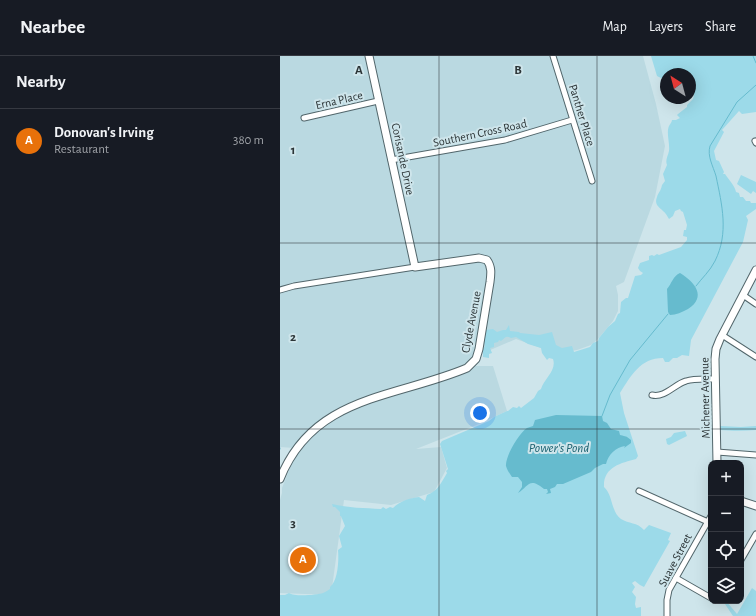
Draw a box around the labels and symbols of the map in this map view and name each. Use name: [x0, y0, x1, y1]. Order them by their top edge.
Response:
text: A: [355, 64, 363, 77]
text: B: [514, 64, 522, 77]
north arrow: [660, 68, 696, 104]
street label: Panther Place: [567, 83, 597, 147]
street label: Erna Place: [314, 89, 364, 111]
street label: Southern Cross Road: [432, 117, 528, 149]
street label: Corisande Drive: [390, 122, 416, 196]
text: 1: [291, 144, 295, 157]
street label: Clyde Avenue: [459, 290, 484, 354]
text: 2: [290, 331, 296, 344]
street label: Michener Avenue: [698, 357, 712, 439]
your location: [470, 403, 490, 423]
water label: Power's Pond: [529, 442, 589, 455]
text: 3: [290, 517, 296, 530]
street label: Suave Street: [656, 531, 694, 588]
pin: A: [290, 545, 316, 575]

